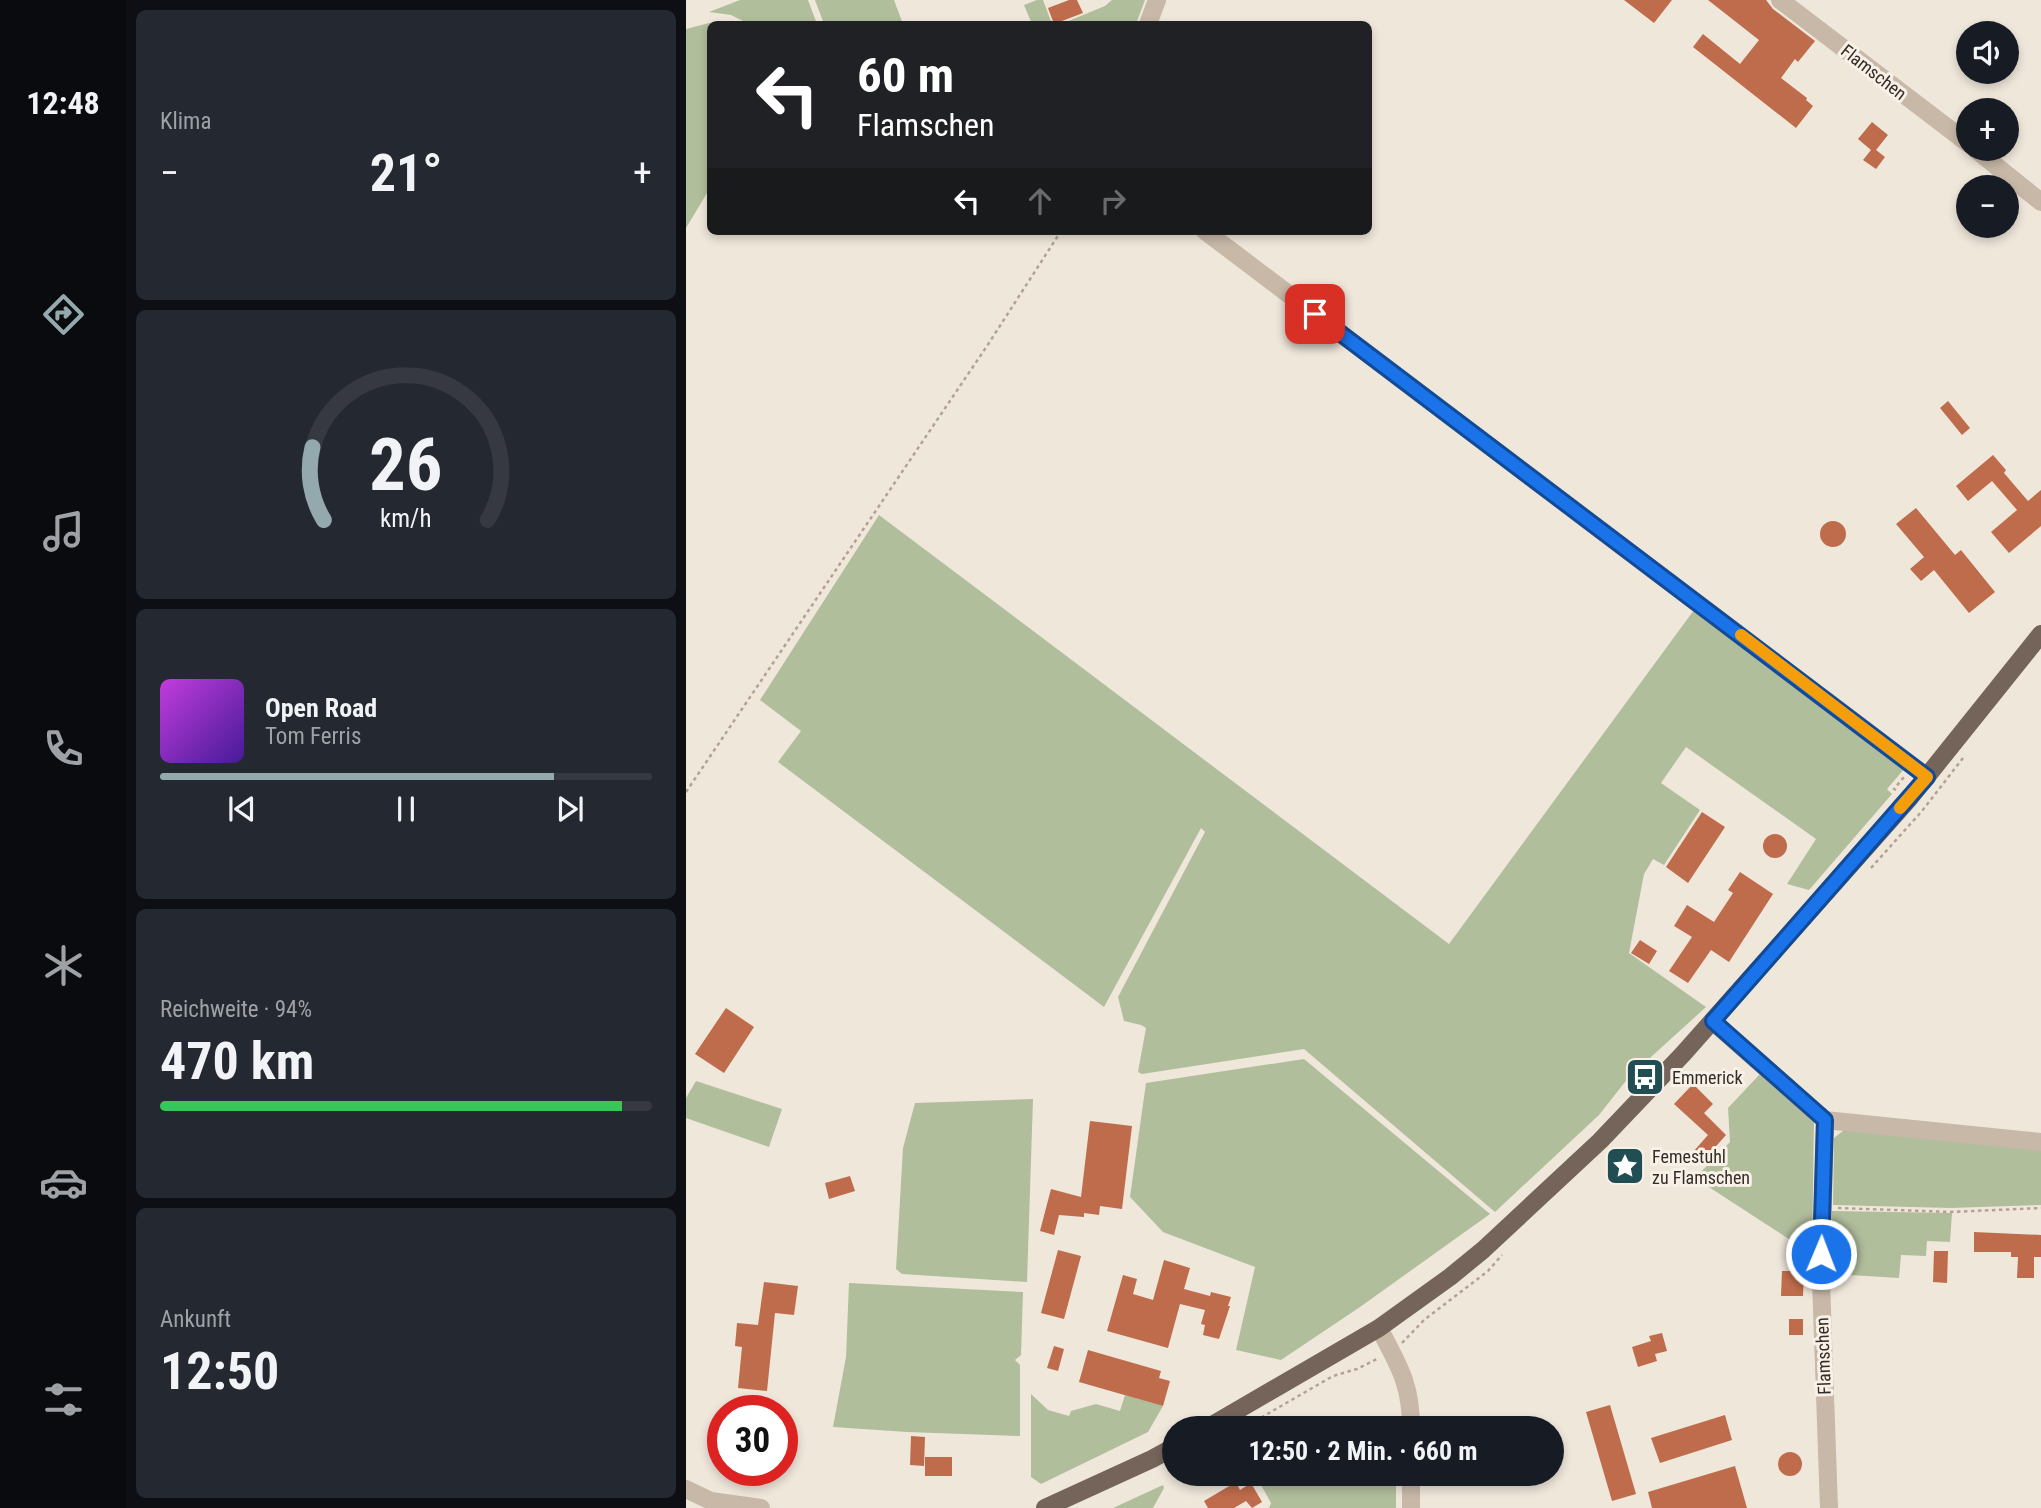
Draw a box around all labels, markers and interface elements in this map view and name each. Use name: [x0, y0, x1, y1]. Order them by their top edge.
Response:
map controls: [1956, 21, 2019, 238]
button: sound: [1956, 21, 2019, 84]
street label: Flamschen: [1837, 40, 1911, 104]
text: 60 m: [857, 47, 954, 104]
icon: left: [742, 49, 833, 140]
text: 12:48: [26, 84, 100, 122]
button: +: [1956, 98, 2019, 161]
text: Flamschen: [857, 106, 994, 144]
text: Klima: [160, 108, 211, 135]
text: 21°: [370, 143, 442, 204]
text: −: [160, 151, 179, 195]
text: +: [633, 151, 652, 195]
button: −: [1956, 175, 2019, 238]
icon: left: [948, 182, 986, 220]
icon: ahead: [1021, 182, 1059, 220]
icon: right: [1094, 182, 1132, 220]
pin: [1285, 284, 1345, 344]
icon: directions: [39, 290, 88, 339]
icon: arrive: [1296, 295, 1334, 333]
text: 26: [369, 423, 443, 509]
text: km/h: [380, 504, 432, 533]
icon: music: [39, 507, 88, 556]
text: Open Road: [265, 693, 377, 723]
text: Tom Ferris: [265, 723, 361, 750]
icon: phone: [39, 724, 88, 773]
icon: previous: [223, 790, 261, 828]
icon: pause: [387, 790, 425, 828]
icon: next: [551, 790, 589, 828]
icon: climate: [39, 941, 88, 990]
text: Reichweite · 94%: [160, 996, 312, 1023]
text: 470 km: [160, 1031, 314, 1092]
bus stop icon: Emmerick: [1624, 1056, 1666, 1098]
place label: Emmerick: [1672, 1067, 1743, 1088]
place icon: Femestuhl zu Flamschen: [1604, 1145, 1646, 1187]
place label: Femestuhl zu Flamschen: [1652, 1146, 1750, 1188]
icon: car: [39, 1158, 88, 1207]
position arrow: [1784, 1217, 1858, 1291]
text: Ankunft: [160, 1306, 231, 1333]
street label: Flamschen: [1811, 1317, 1835, 1395]
text: 12:50: [160, 1341, 279, 1402]
icon: filters: [39, 1375, 88, 1424]
speed limit sign: 30: [707, 1395, 798, 1486]
text: 12:50 · 2 Min. · 660 m: [1249, 1436, 1477, 1466]

